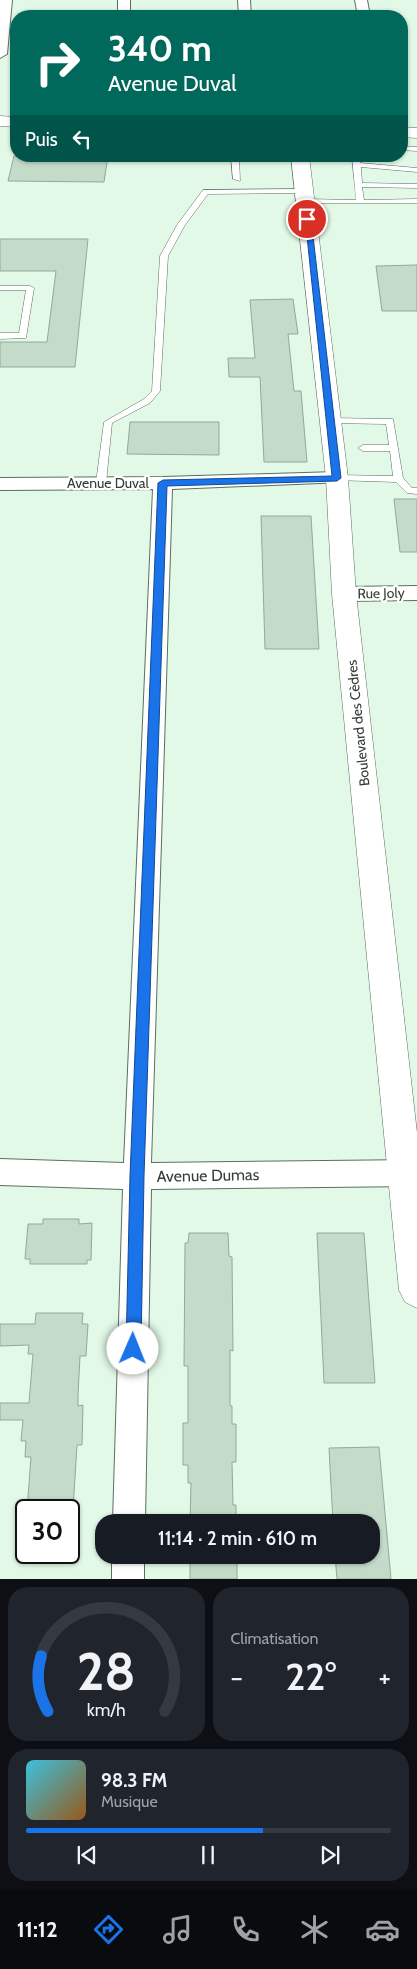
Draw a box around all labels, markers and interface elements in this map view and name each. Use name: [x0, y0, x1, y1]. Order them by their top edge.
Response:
text: 340 m: [108, 27, 212, 70]
icon: right: [25, 30, 90, 95]
text: Avenue Duval: [108, 70, 237, 97]
icon: left: [68, 125, 96, 153]
text: Puis: [25, 128, 58, 151]
pin: [286, 198, 328, 240]
icon: arrive: [293, 205, 321, 233]
street label: Avenue Duval: [67, 474, 150, 492]
street label: Rue Joly: [357, 584, 405, 602]
street label: Boulevard des Cèdres: [342, 659, 374, 787]
street label: Avenue Dumas: [157, 1165, 260, 1186]
position arrow: [106, 1322, 158, 1374]
speed limit sign: 30: [15, 1499, 80, 1564]
text: 11:14 · 2 min · 610 m: [158, 1527, 317, 1550]
text: Climatisation: [231, 1629, 319, 1648]
text: 28: [77, 1640, 136, 1703]
text: 22°: [285, 1653, 336, 1700]
text: −: [231, 1660, 243, 1694]
text: +: [379, 1660, 391, 1694]
text: km/h: [87, 1699, 126, 1720]
text: 98.3 FM: [101, 1769, 167, 1792]
text: Musique: [101, 1792, 158, 1811]
icon: previous: [73, 1841, 101, 1869]
icon: pause: [194, 1841, 222, 1869]
icon: next: [316, 1841, 344, 1869]
icon: directions: [91, 1912, 126, 1947]
icon: music: [160, 1912, 195, 1947]
icon: phone: [228, 1912, 263, 1947]
icon: climate: [297, 1912, 332, 1947]
icon: car: [365, 1912, 400, 1947]
text: 11:12: [17, 1916, 58, 1943]

